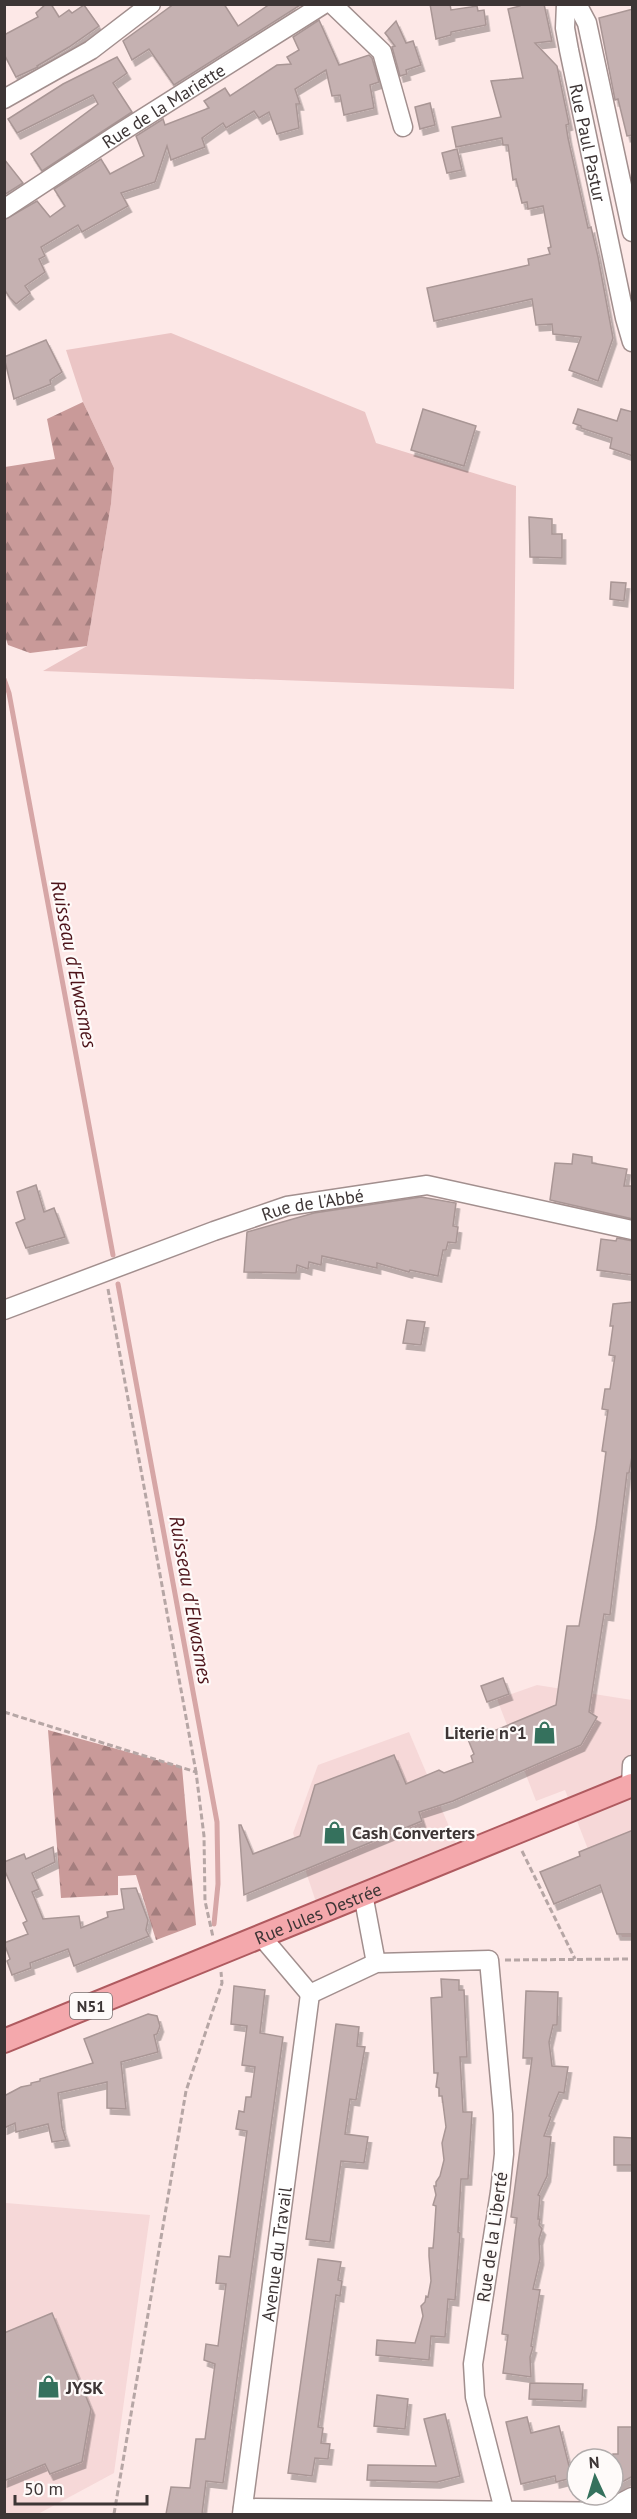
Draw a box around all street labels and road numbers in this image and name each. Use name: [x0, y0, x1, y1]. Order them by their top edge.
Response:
street label: Rue de la Mariette: [97, 58, 229, 153]
street label: Rue Paul Pastur: [565, 81, 612, 204]
street label: Rue de l'Abbé: [258, 1183, 365, 1225]
street label: Rue Jules Destrée: [251, 1877, 385, 1949]
road number: N51: [70, 1993, 112, 2019]
street label: Rue de la Liberté: [471, 2170, 513, 2304]
street label: Avenue du Travail: [256, 2185, 296, 2323]

